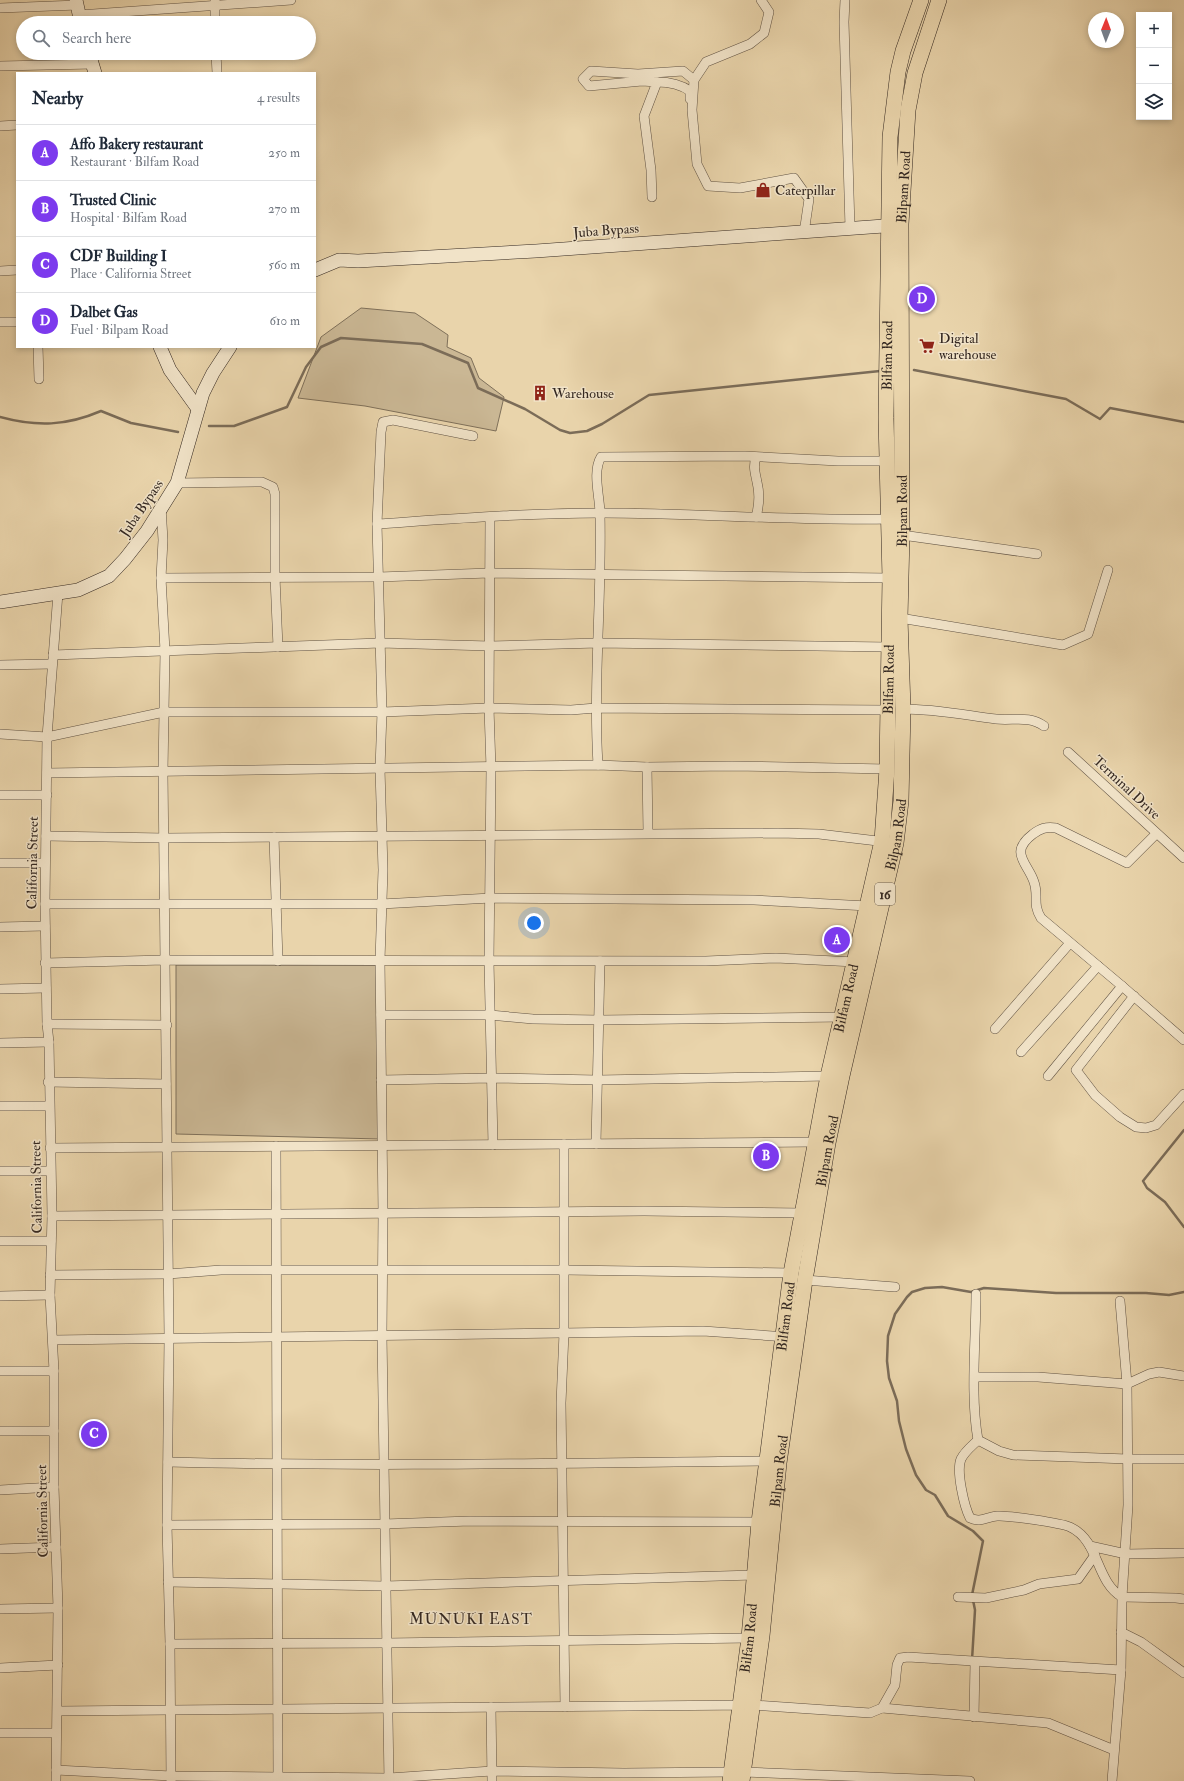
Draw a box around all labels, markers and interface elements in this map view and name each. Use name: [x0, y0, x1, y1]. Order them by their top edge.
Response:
north arrow: [1088, 12, 1124, 48]
map controls: [1136, 12, 1172, 120]
button: +: [1136, 12, 1172, 48]
search box: [16, 16, 316, 60]
icon: search: [30, 27, 52, 49]
text: Search here: [62, 29, 131, 48]
button: −: [1136, 48, 1172, 84]
button: layers: [1136, 84, 1172, 120]
text: Nearby: [32, 88, 83, 109]
text: 4 results: [257, 90, 300, 106]
text: Affo Bakery restaurant: [70, 135, 203, 154]
text: A: [41, 145, 49, 161]
text: 250 m: [268, 145, 300, 161]
street label: Bilpam Road: [893, 150, 914, 224]
text: Restaurant · Bilfam Road: [70, 154, 199, 170]
shop icon: Caterpillar: [754, 181, 772, 199]
place label: Caterpillar: [775, 182, 836, 200]
text: Trusted Clinic: [70, 191, 156, 210]
text: B: [41, 201, 49, 217]
text: 270 m: [268, 201, 300, 217]
text: Hospital · Bilfam Road: [70, 210, 187, 226]
street label: Juba Bypass: [572, 220, 640, 242]
text: CDF Building I: [70, 247, 167, 266]
text: C: [40, 257, 50, 273]
text: 560 m: [268, 257, 300, 273]
text: Place · California Street: [70, 266, 191, 282]
pin: D: [909, 284, 935, 314]
text: Dalbet Gas: [70, 303, 138, 322]
text: D: [40, 313, 50, 329]
text: 610 m: [269, 313, 300, 329]
street label: Bilfam Road: [878, 320, 896, 391]
text: Fuel · Bilpam Road: [70, 322, 169, 338]
place label: Digital warehouse: [939, 330, 996, 363]
supermarket icon: Digital warehouse: [918, 337, 936, 355]
building icon: Warehouse: [531, 384, 549, 402]
place label: Warehouse: [551, 385, 614, 402]
street label: Bilpam Road: [894, 475, 912, 547]
street label: Juba Bypass: [115, 476, 168, 542]
street label: Bilfam Road: [880, 644, 898, 715]
street label: Terminal Drive: [1089, 752, 1164, 823]
street label: Bilpam Road: [882, 798, 910, 872]
street label: California Street: [23, 816, 42, 910]
road number: 16: [875, 883, 895, 905]
your location: [524, 913, 544, 933]
pin: A: [824, 925, 850, 955]
street label: Bilfam Road: [830, 962, 862, 1034]
street label: Bilpam Road: [813, 1114, 843, 1188]
street label: California Street: [27, 1140, 46, 1234]
pin: B: [753, 1141, 779, 1171]
street label: Bilfam Road: [773, 1281, 799, 1352]
pin: C: [81, 1419, 107, 1449]
street label: Bilpam Road: [767, 1434, 792, 1508]
street label: California Street: [33, 1464, 52, 1558]
street label: Bilfam Road: [736, 1603, 761, 1674]
district label: MUNUKI EAST: [409, 1610, 533, 1629]

